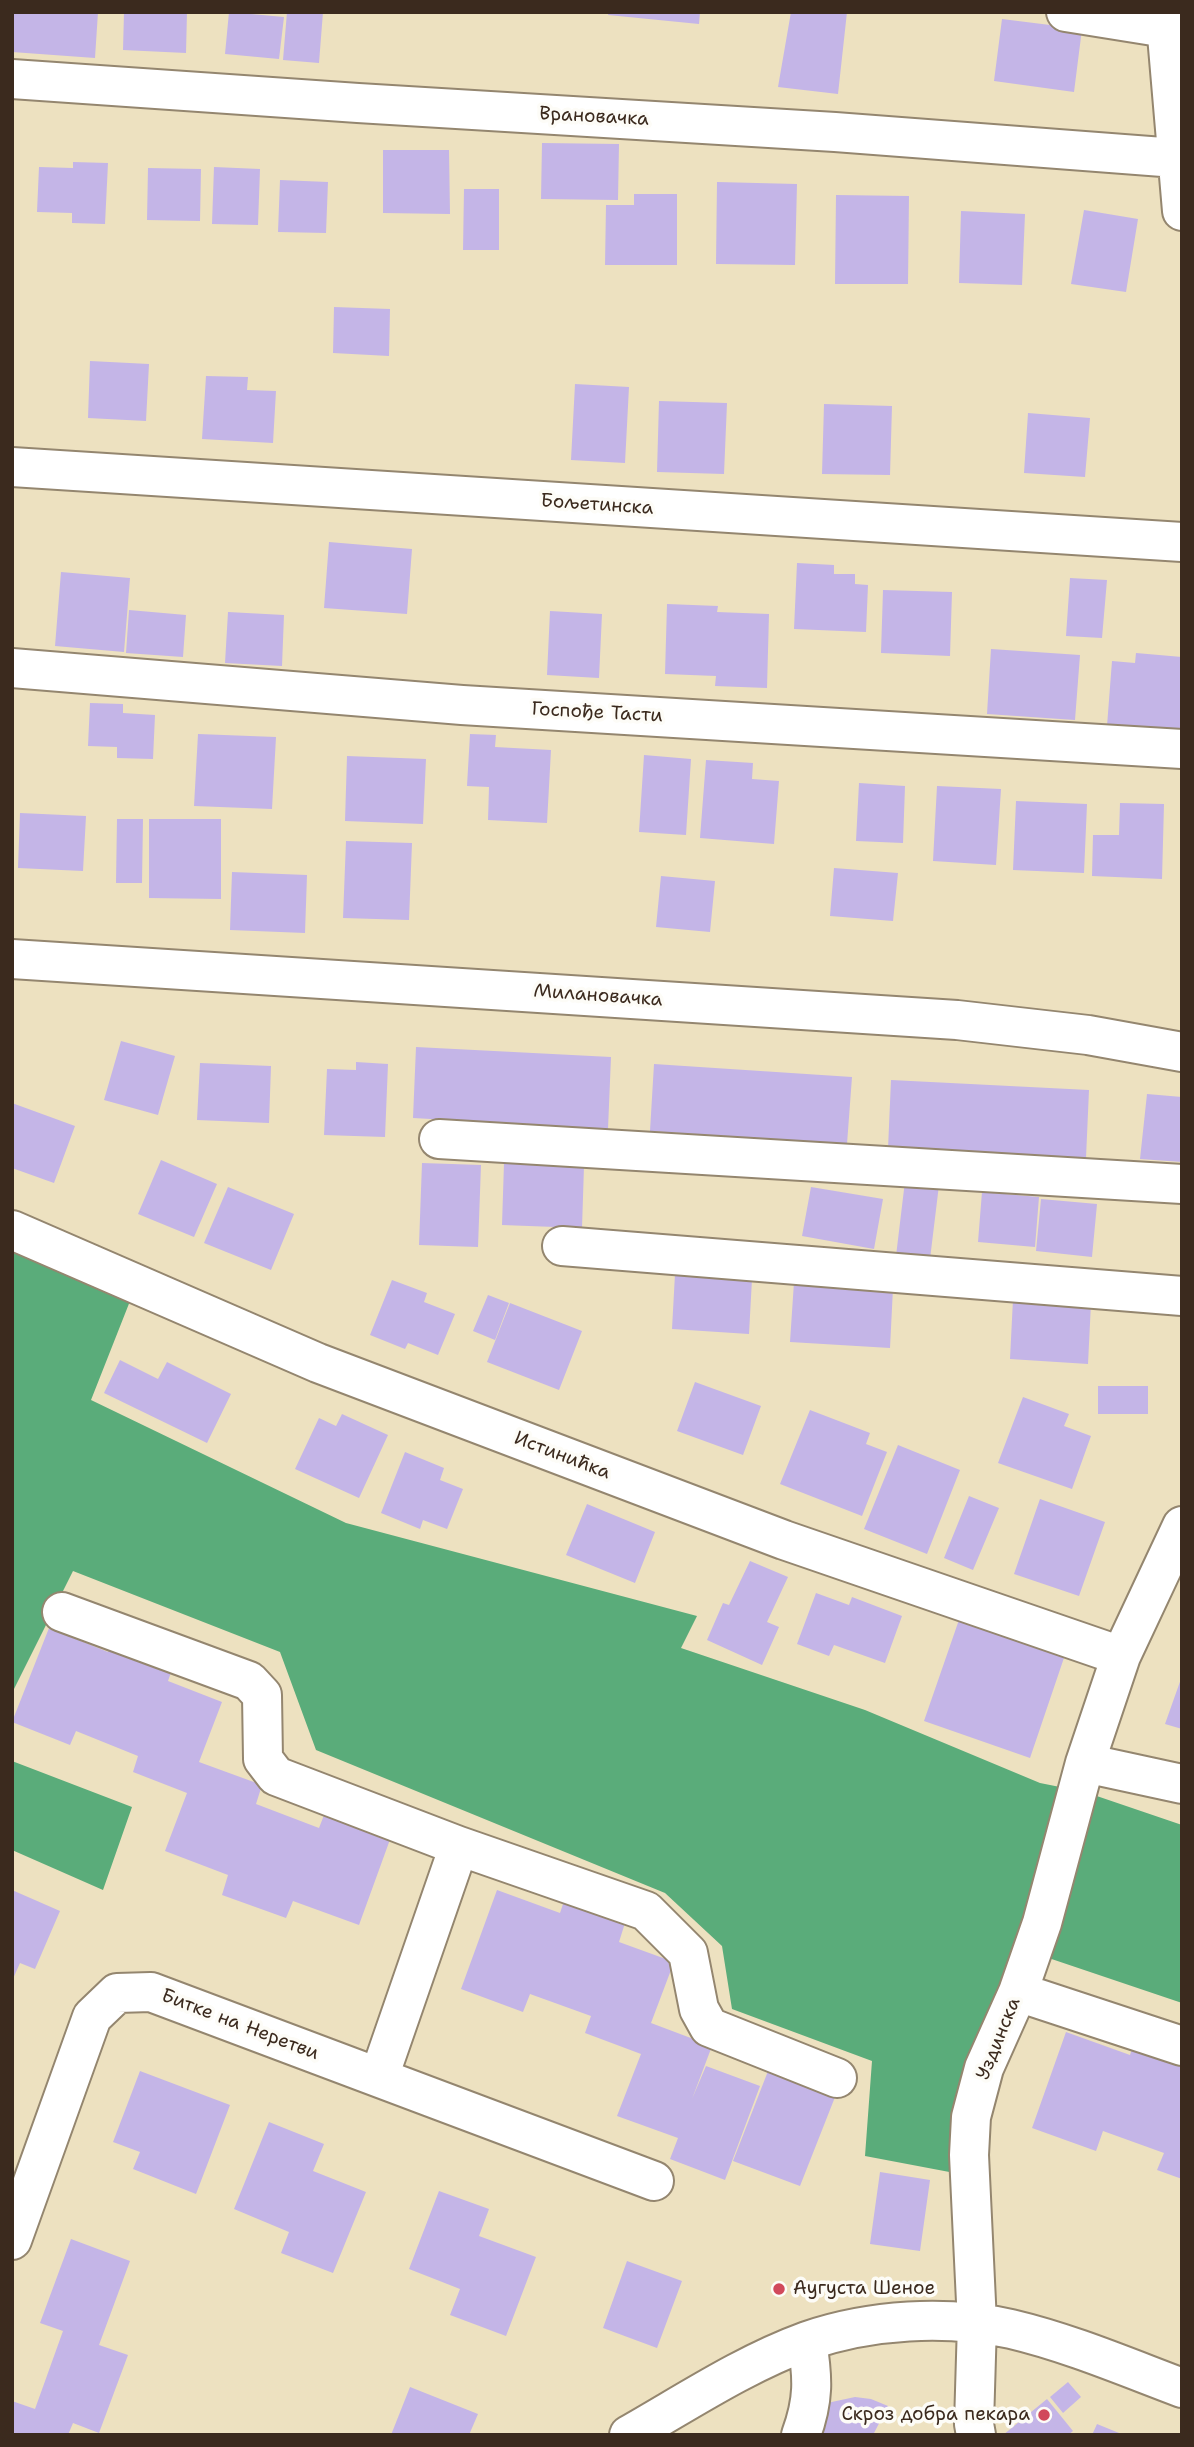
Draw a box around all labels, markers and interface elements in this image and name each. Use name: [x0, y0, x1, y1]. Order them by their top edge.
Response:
street label: Врановачка: [539, 103, 649, 131]
street label: Бољетинска: [540, 490, 654, 520]
street label: Госпође Тасти: [531, 698, 663, 728]
street label: Милановачка: [533, 980, 663, 1012]
street label: Истинићка: [511, 1427, 613, 1485]
street label: Битке на Неретви: [158, 1984, 322, 2066]
street label: Уздинска: [972, 1995, 1026, 2083]
place label: Аугуста Шеное: [793, 2278, 935, 2300]
marker: Аугуста Шеное: [771, 2281, 787, 2297]
place label: Скроз добра пекара: [841, 2404, 1030, 2426]
marker: Скроз добра пекара: [1036, 2407, 1052, 2423]

